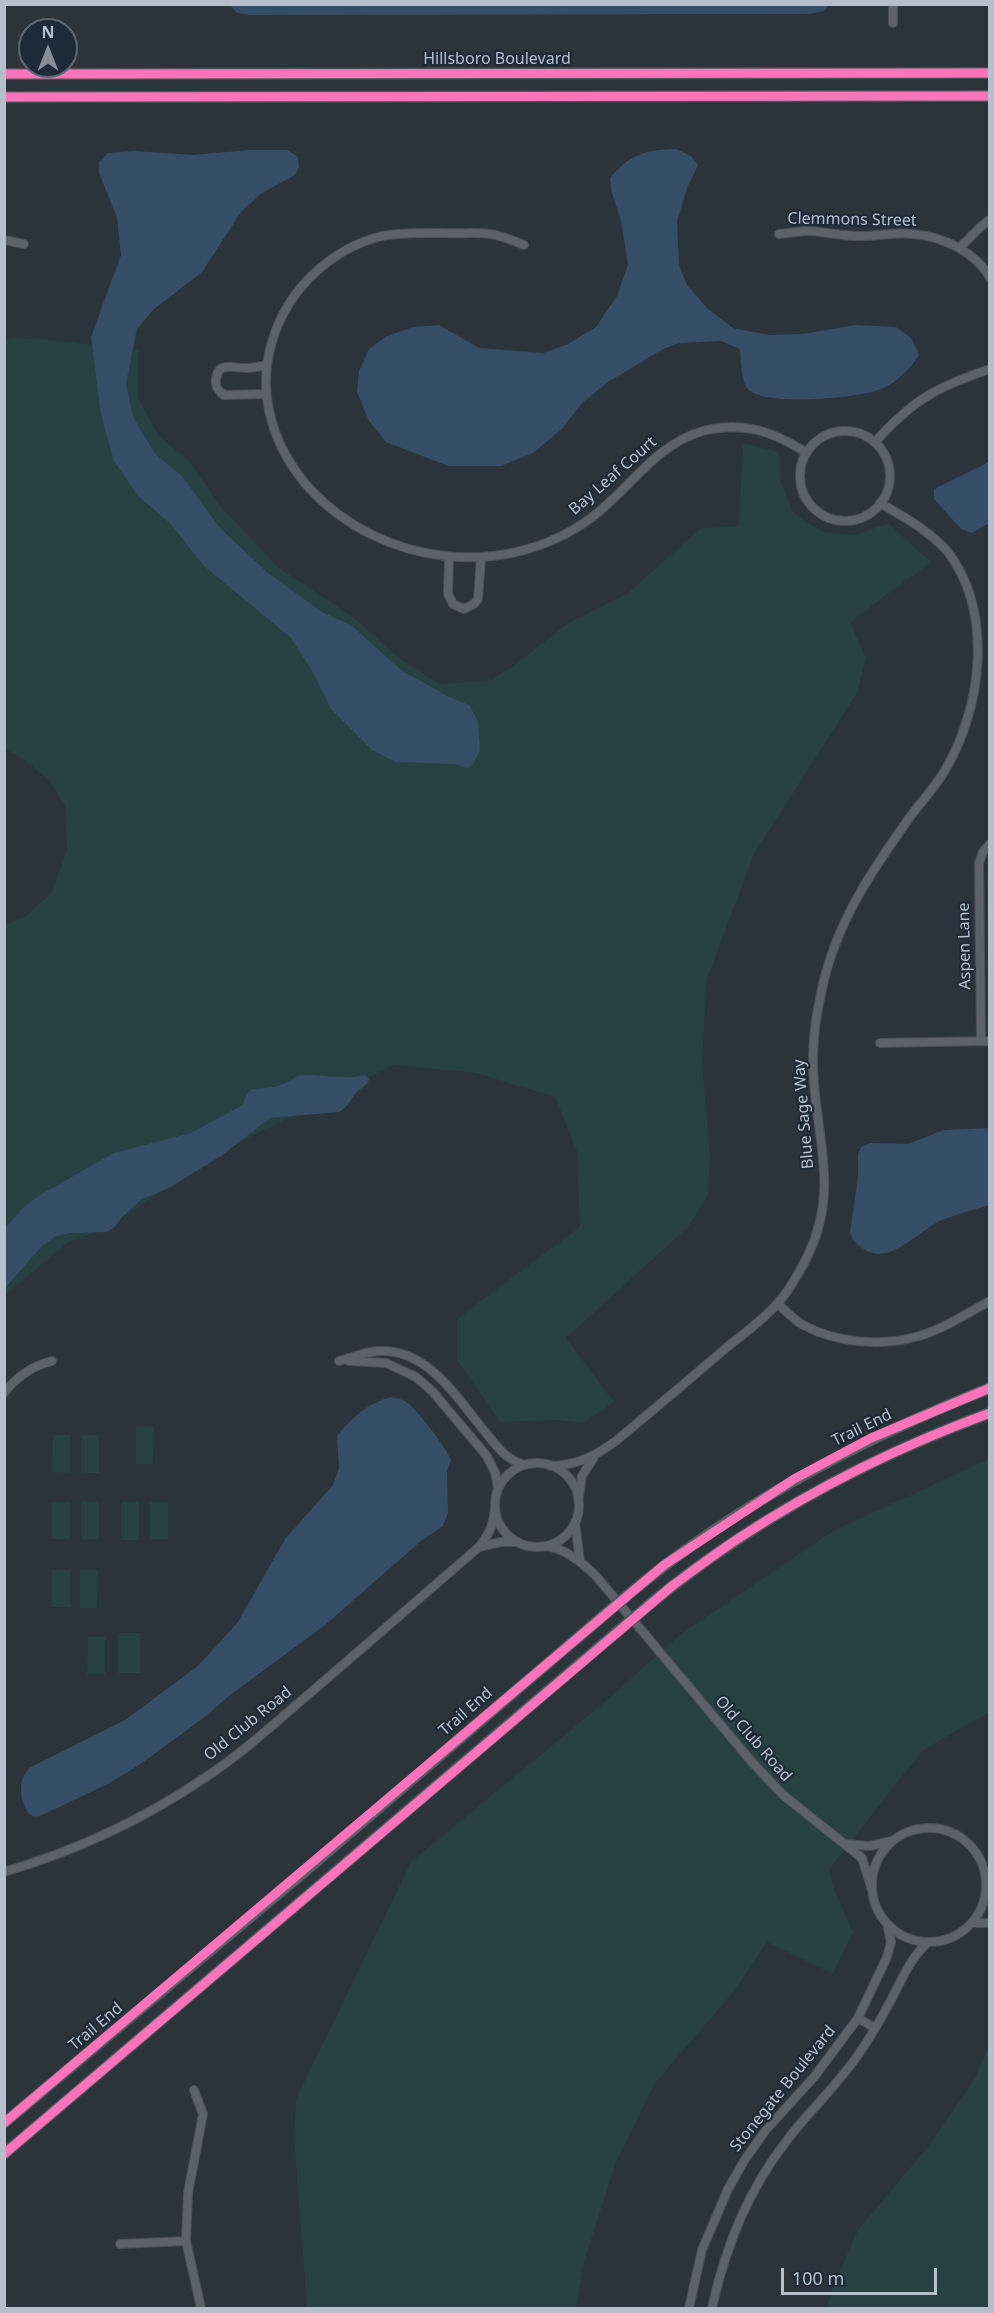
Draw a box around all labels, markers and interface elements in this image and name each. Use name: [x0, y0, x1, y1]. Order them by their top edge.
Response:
north arrow: [18, 18, 78, 78]
text: N: [41, 21, 55, 43]
street label: Hillsboro Boulevard: [423, 49, 571, 69]
street label: Clemmons Street: [787, 209, 917, 231]
street label: Bay Leaf Court: [565, 433, 661, 519]
street label: Aspen Lane: [955, 902, 975, 990]
street label: Blue Sage Way: [790, 1058, 818, 1170]
street label: Trail End: [829, 1405, 895, 1451]
street label: Old Club Road: [200, 1683, 296, 1765]
street label: Trail End: [435, 1684, 497, 1740]
street label: Old Club Road: [711, 1692, 795, 1786]
street label: Trail End: [65, 1999, 127, 2055]
street label: Stonegate Boulevard: [726, 2022, 840, 2156]
scale bar: [784, 2256, 940, 2294]
text: 100 m: [792, 2266, 844, 2290]

